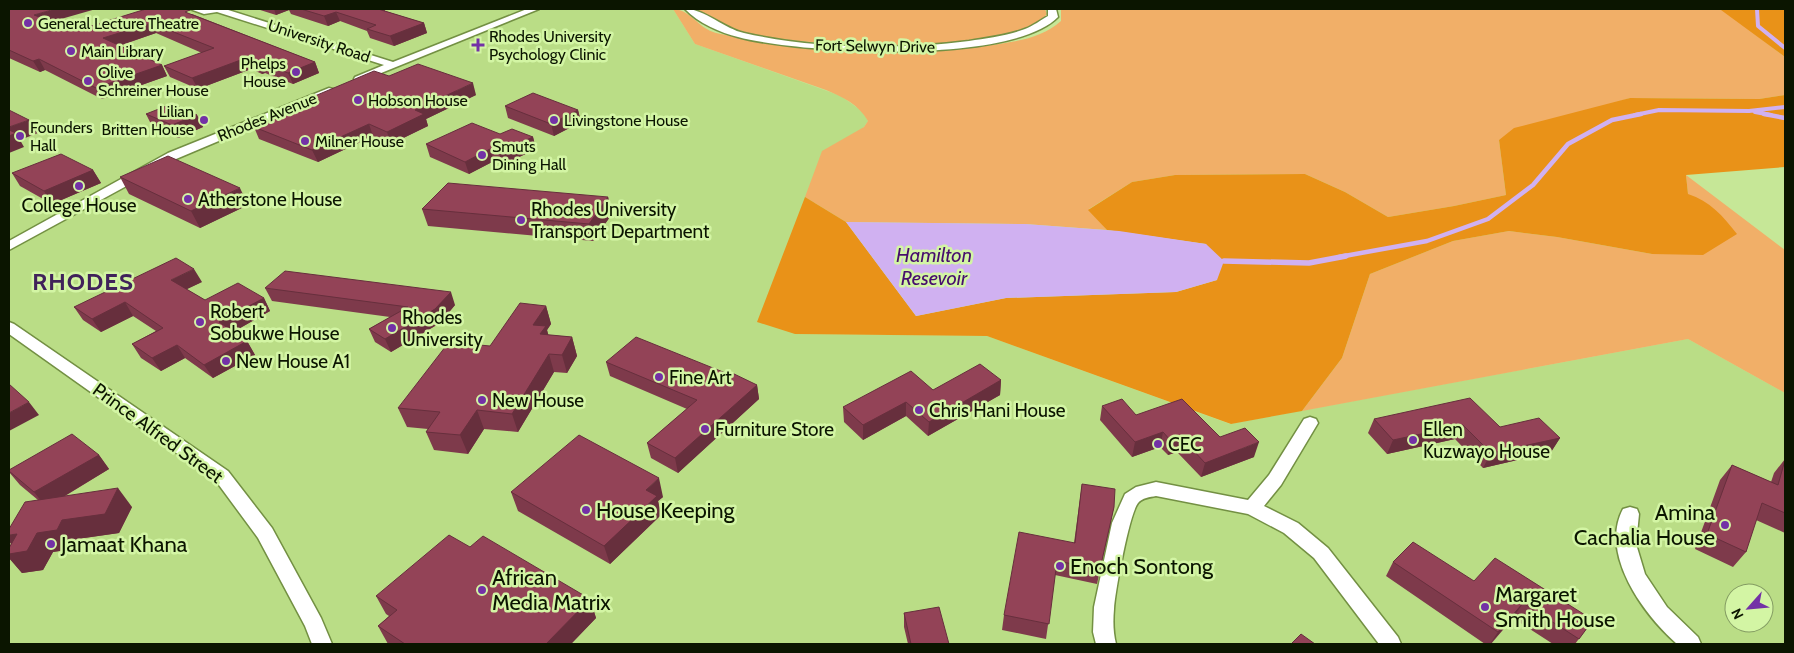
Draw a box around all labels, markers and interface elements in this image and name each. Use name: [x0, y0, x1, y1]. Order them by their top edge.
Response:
place label: General Lecture Theatre: [38, 14, 199, 33]
street label: University Road: [265, 16, 373, 66]
marker: General Lecture Theatre: [22, 17, 34, 29]
place label: Rhodes University Psychology Clinic: [489, 27, 611, 64]
street label: Fort Selwyn Drive: [815, 35, 935, 57]
marker: Rhodes University Psychology Clinic: [471, 38, 485, 52]
place label: Main Library: [81, 42, 164, 61]
marker: Main Library: [65, 45, 77, 57]
place label: Phelps House: [241, 54, 286, 91]
place label: Olive Schreiner House: [98, 63, 209, 100]
marker: Phelps House: [290, 66, 302, 78]
marker: Olive Schreiner House: [82, 75, 94, 87]
street label: Rhodes Avenue: [215, 89, 319, 145]
place label: Hobson House: [368, 91, 468, 110]
marker: Hobson House: [352, 94, 364, 106]
place label: Lilian Britten House: [102, 102, 194, 139]
place label: Livingstone House: [564, 111, 688, 130]
marker: Lilian Britten House: [198, 114, 210, 126]
marker: Livingstone House: [548, 114, 560, 126]
place label: Founders Hall: [30, 118, 93, 155]
marker: Founders Hall: [14, 130, 26, 142]
place label: Milner House: [315, 132, 404, 151]
marker: Milner House: [299, 135, 311, 147]
place label: Smuts Dining Hall: [492, 137, 566, 174]
marker: Smuts Dining Hall: [476, 149, 488, 161]
marker: College House: [73, 180, 85, 192]
place label: Atherstone House: [198, 188, 342, 211]
marker: Atherstone House: [182, 193, 194, 205]
place label: College House: [21, 194, 137, 217]
place label: Rhodes University Transport Department: [531, 198, 710, 243]
marker: Rhodes University Transport Department: [515, 214, 527, 226]
water label: Hamilton Resevoir: [896, 243, 972, 290]
district label: RHODES: [32, 267, 134, 296]
place label: Robert Sobukwe House: [210, 300, 340, 345]
place label: Rhodes University: [402, 306, 483, 351]
marker: Robert Sobukwe House: [194, 316, 206, 328]
marker: Rhodes University: [386, 322, 398, 334]
place label: New House A1: [236, 350, 350, 373]
marker: New House A1: [220, 355, 232, 367]
place label: Fine Art: [669, 366, 732, 389]
marker: Fine Art: [653, 371, 665, 383]
street label: Prince Alfred Street: [88, 378, 228, 488]
place label: New House: [492, 389, 584, 412]
marker: New House: [476, 394, 488, 406]
place label: Chris Hani House: [929, 399, 1066, 422]
marker: Chris Hani House: [913, 404, 925, 416]
place label: Furniture Store: [715, 418, 834, 441]
place label: Ellen Kuzwayo House: [1423, 418, 1550, 463]
marker: Furniture Store: [699, 423, 711, 435]
place label: CEC: [1168, 433, 1202, 456]
marker: Ellen Kuzwayo House: [1407, 434, 1419, 446]
marker: CEC: [1152, 438, 1164, 450]
place label: House Keeping: [596, 497, 736, 524]
place label: Amina Cachalia House: [1574, 499, 1715, 551]
marker: House Keeping: [580, 504, 592, 516]
marker: Amina Cachalia House: [1719, 519, 1731, 531]
place label: Jamaat Khana: [60, 531, 188, 558]
marker: Jamaat Khana: [45, 538, 57, 550]
place label: Enoch Sontong: [1070, 553, 1214, 580]
marker: Enoch Sontong: [1054, 560, 1066, 572]
place label: African Media Matrix: [492, 564, 611, 616]
place label: Margaret Smith House: [1495, 581, 1615, 633]
north arrow: [1724, 583, 1774, 633]
marker: African Media Matrix: [476, 584, 488, 596]
marker: Margaret Smith House: [1479, 601, 1491, 613]
text: N: [1727, 605, 1748, 622]

